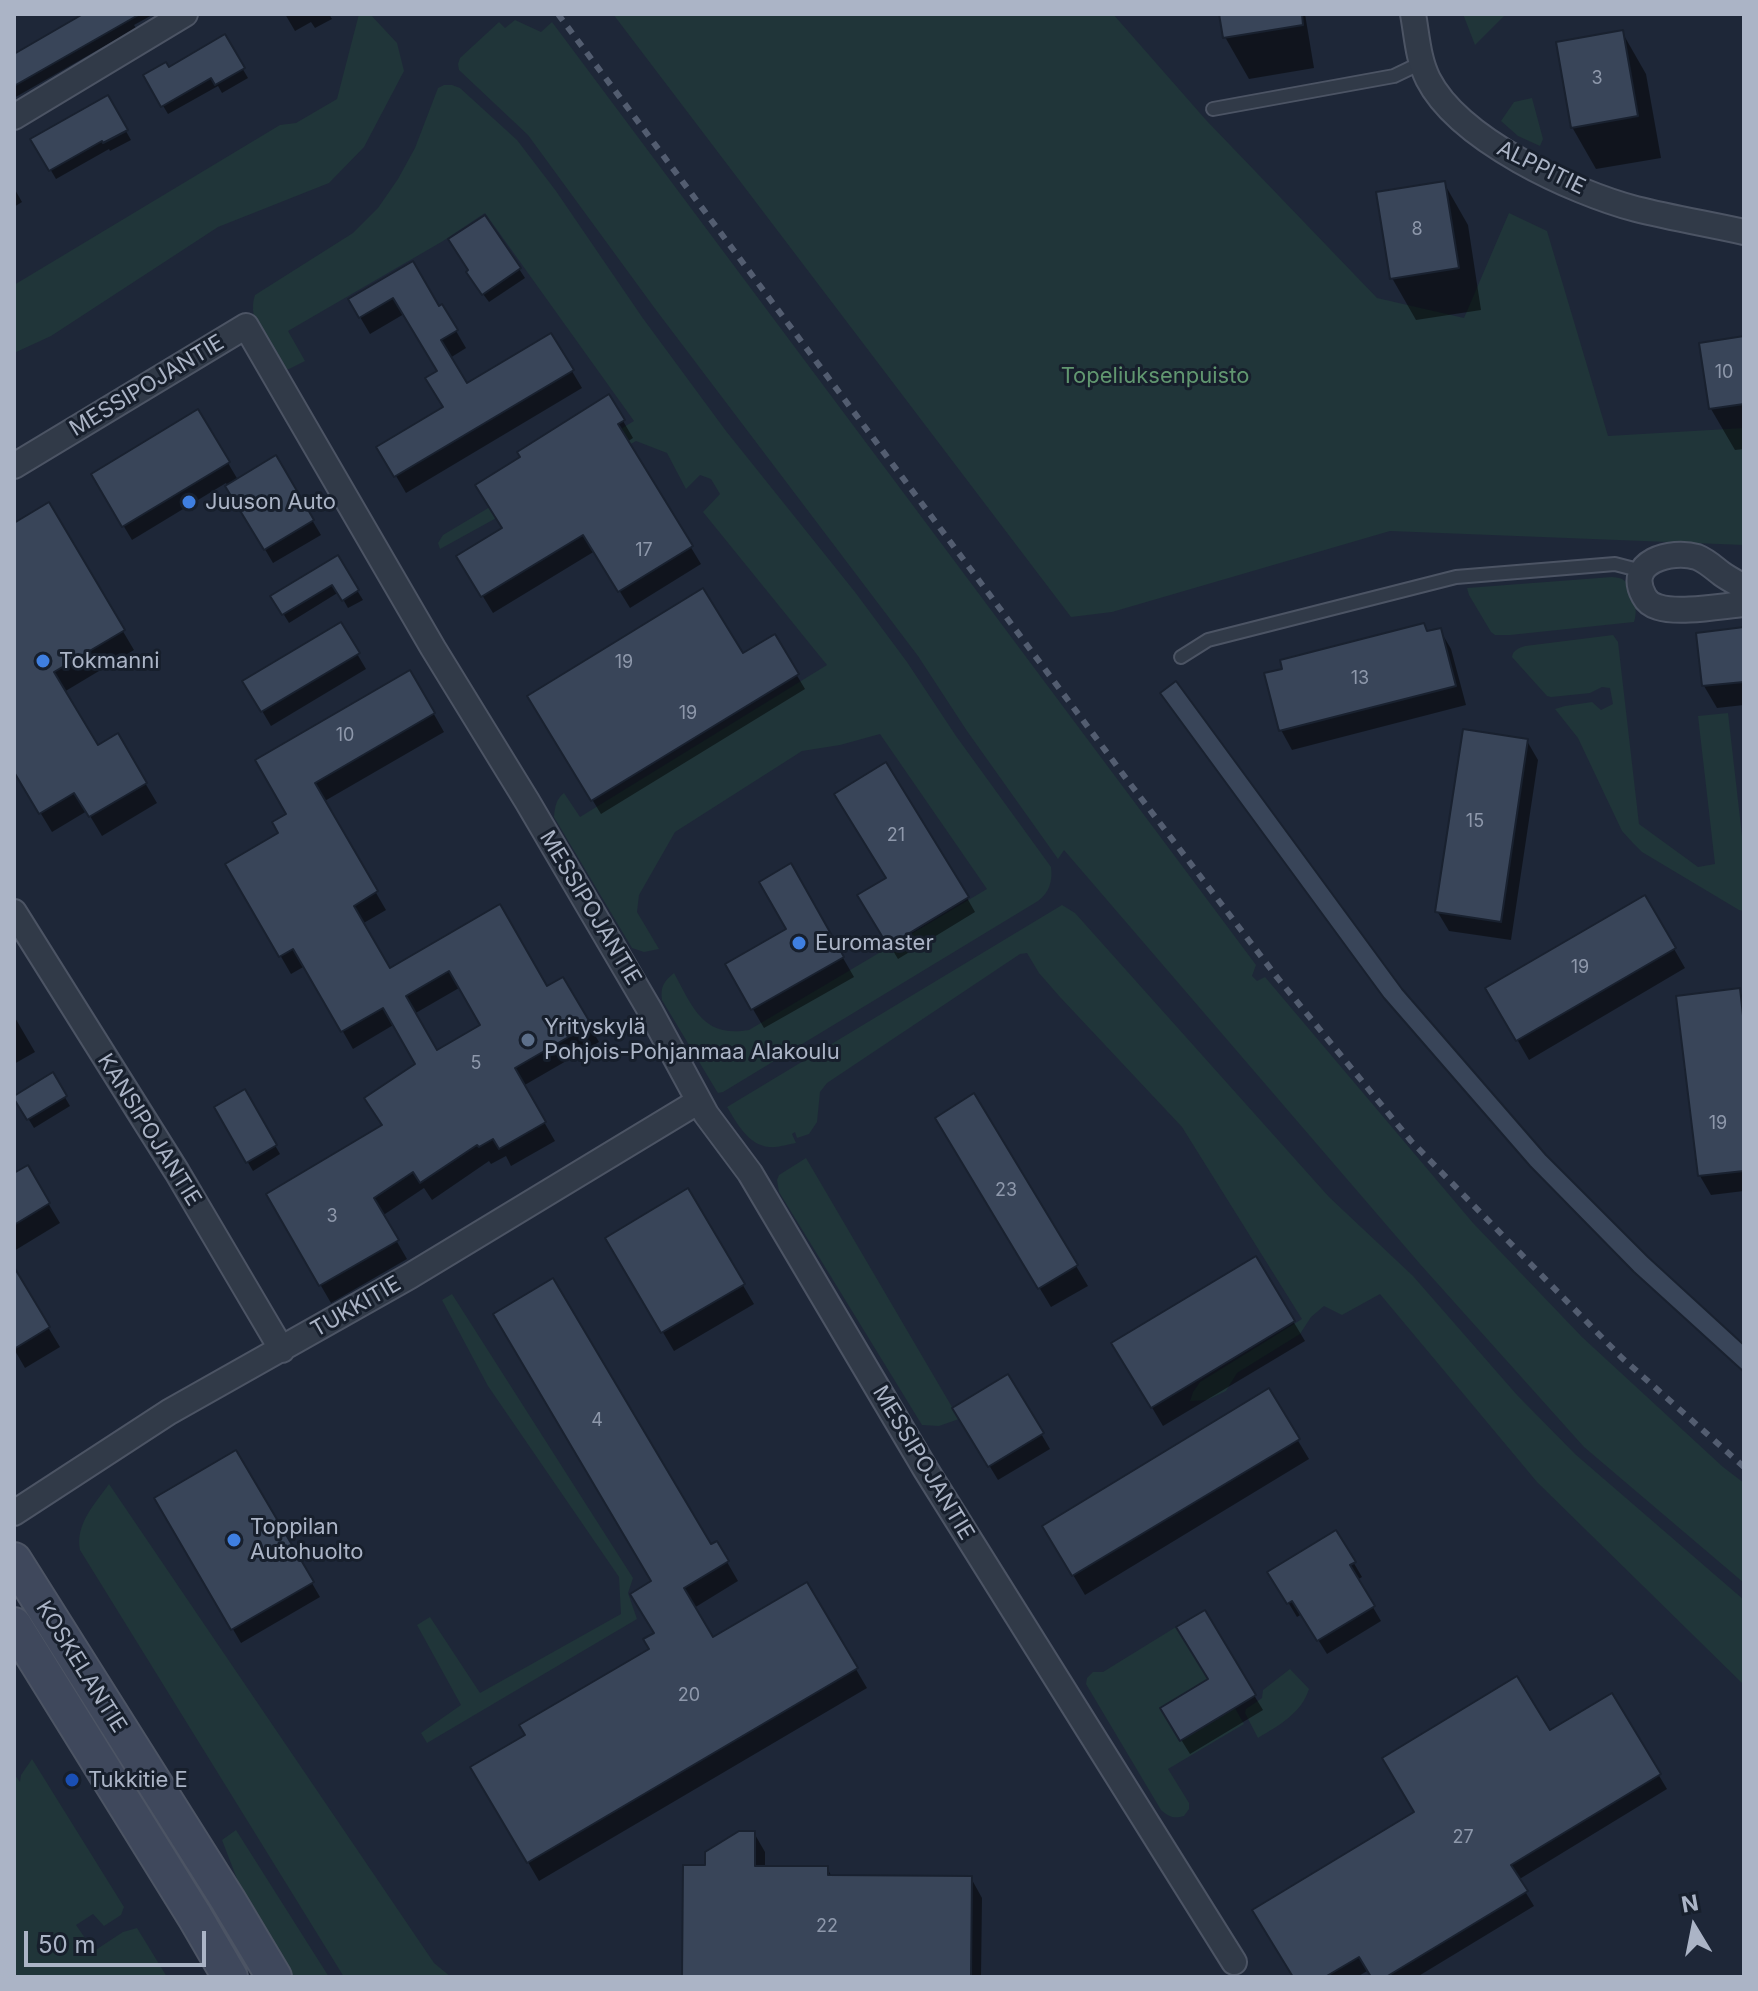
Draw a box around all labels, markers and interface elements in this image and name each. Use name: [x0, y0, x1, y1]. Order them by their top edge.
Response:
house number: 3: [1591, 68, 1603, 90]
street label: ALPPITIE: [1493, 135, 1589, 201]
house number: 8: [1411, 219, 1423, 241]
street label: MESSIPOJANTIE: [65, 330, 229, 442]
house number: 10: [1715, 362, 1733, 384]
park label: Topeliuksenpuisto: [1061, 363, 1249, 389]
place label: Juuson Auto: [205, 489, 336, 515]
marker: Juuson Auto: [180, 493, 198, 511]
house number: 17: [635, 540, 653, 562]
place label: Tokmanni: [59, 648, 160, 674]
marker: Tokmanni: [34, 652, 52, 670]
house number: 19: [615, 652, 633, 674]
house number: 13: [1351, 668, 1369, 690]
house number: 19: [679, 703, 697, 725]
house number: 10: [336, 725, 354, 747]
house number: 15: [1466, 811, 1484, 833]
house number: 21: [887, 825, 905, 847]
street label: MESSIPOJANTIE: [534, 826, 646, 990]
place label: Euromaster: [815, 930, 934, 956]
marker: Euromaster: [790, 934, 808, 952]
house number: 19: [1571, 957, 1589, 979]
place label: Yrityskylä Pohjois-Pohjanmaa Alakoulu: [544, 1014, 840, 1066]
marker: Yrityskylä Pohjois-Pohjanmaa Alakoulu: [519, 1031, 537, 1049]
street label: KANSIPOJANTIE: [92, 1049, 206, 1211]
house number: 5: [471, 1053, 481, 1075]
house number: 19: [1709, 1113, 1727, 1135]
house number: 23: [995, 1180, 1017, 1202]
house number: 3: [326, 1206, 338, 1228]
street label: TUKKITIE: [306, 1271, 406, 1343]
street label: MESSIPOJANTIE: [867, 1381, 979, 1545]
house number: 4: [591, 1410, 603, 1432]
place label: Toppilan Autohuolto: [250, 1514, 363, 1566]
marker: Toppilan Autohuolto: [225, 1531, 243, 1549]
street label: KOSKELANTIE: [30, 1596, 132, 1738]
house number: 20: [678, 1685, 700, 1707]
place label: Tukkitie E: [88, 1767, 188, 1793]
marker: Tukkitie E: [63, 1771, 81, 1789]
house number: 27: [1452, 1827, 1474, 1849]
north arrow: [1654, 1887, 1734, 1967]
text: N: [1679, 1889, 1700, 1918]
scale bar: [28, 1915, 210, 1965]
house number: 22: [816, 1916, 838, 1938]
text: 50 m: [38, 1930, 96, 1959]

